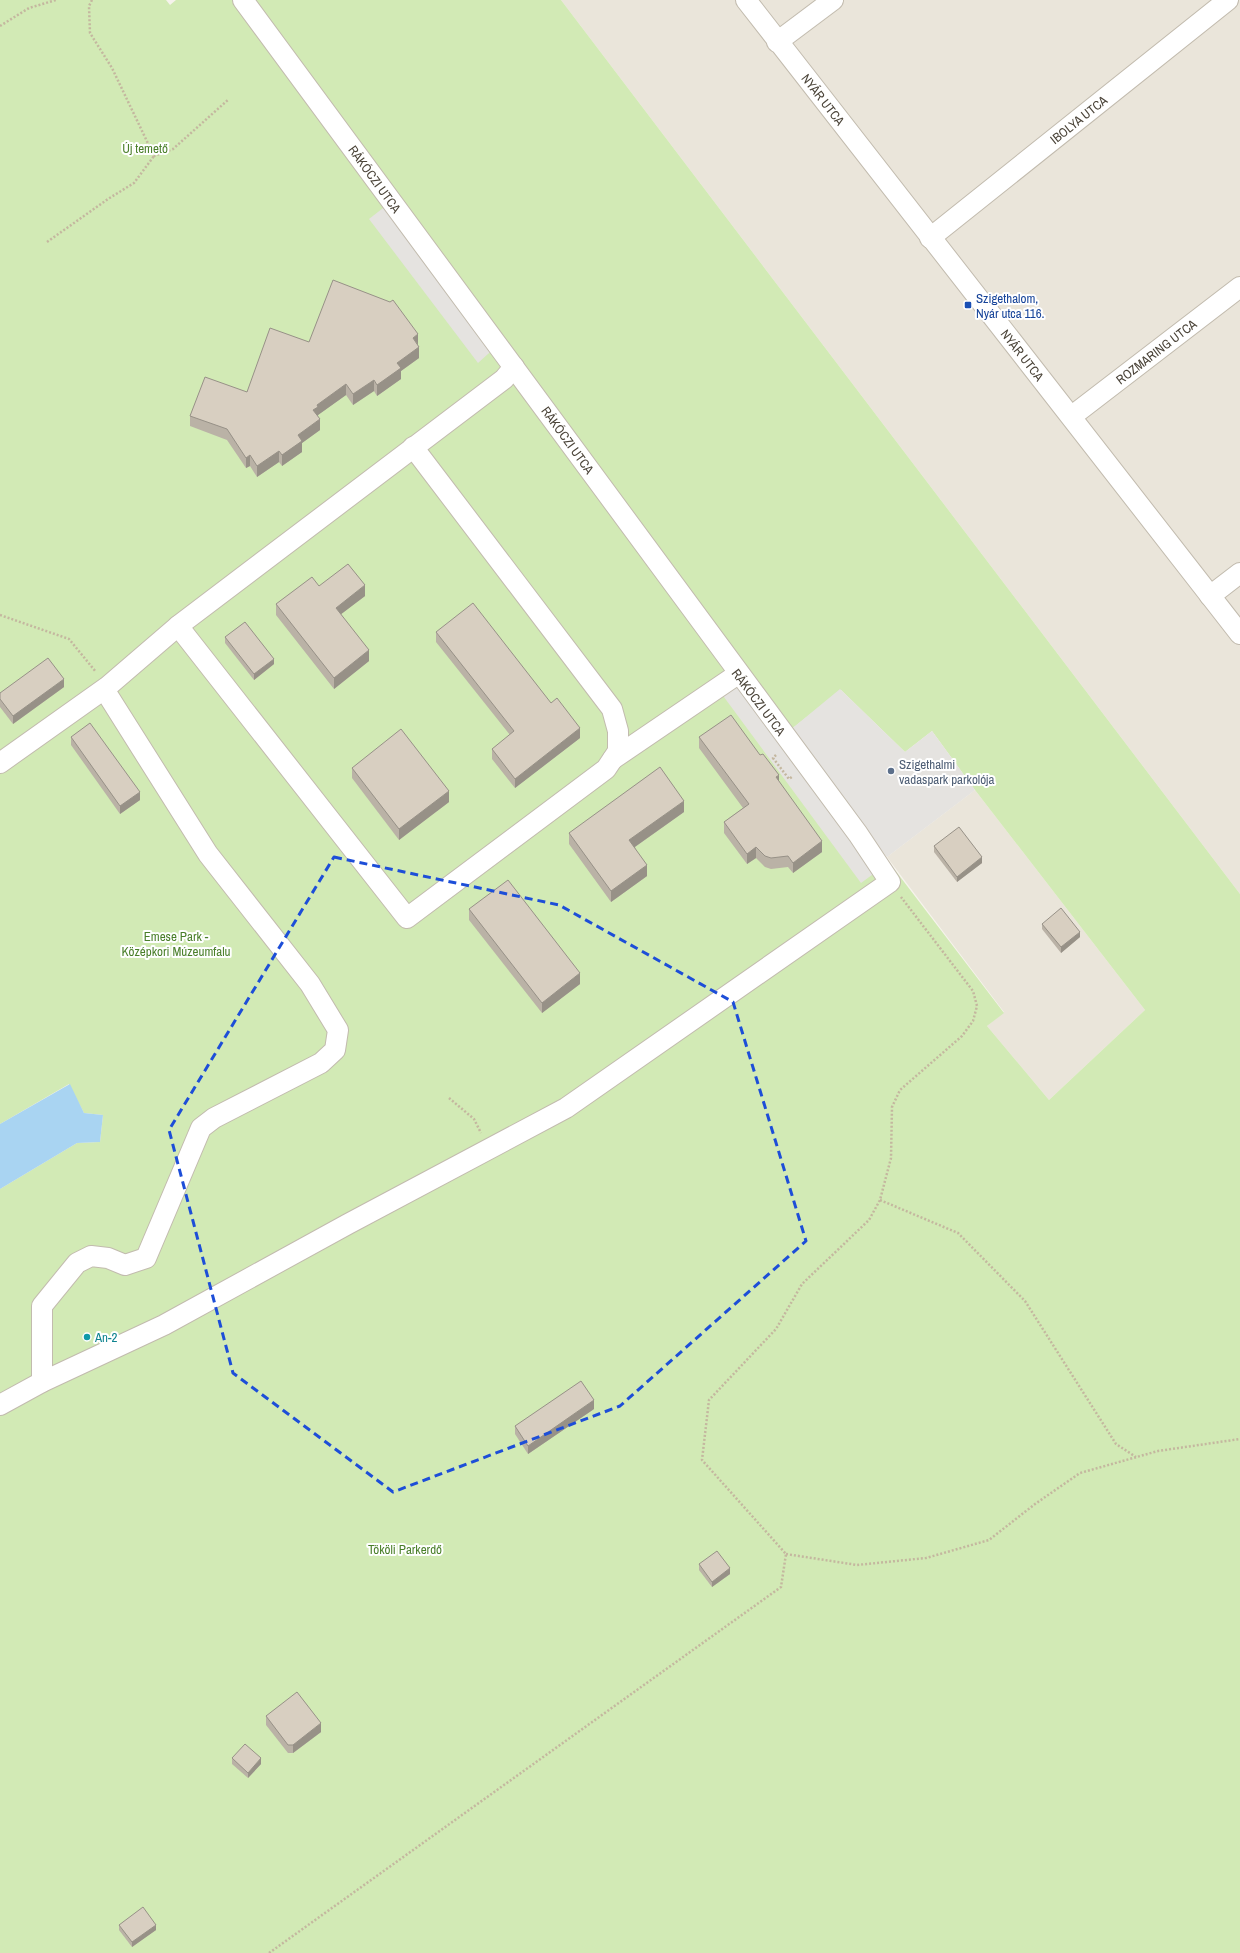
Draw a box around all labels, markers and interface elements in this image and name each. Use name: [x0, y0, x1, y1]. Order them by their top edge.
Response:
street label: NYÁR UTCA: [798, 70, 849, 130]
street label: IBOLYA UTCA: [1047, 91, 1112, 148]
park label: Új temető: [122, 140, 168, 157]
street label: RÁKÓCZI UTCA: [344, 142, 405, 217]
place label: Szigethalom, Nyár utca 116.: [976, 290, 1045, 322]
marker: Szigethalom, Nyár utca 116.: [963, 300, 973, 310]
street label: ROZMARING UTCA: [1113, 315, 1201, 388]
street label: NYÁR UTCA: [997, 326, 1048, 385]
street label: RÁKÓCZI UTCA: [537, 403, 598, 478]
street label: RÁKÓCZI UTCA: [728, 665, 790, 740]
place label: Szigethalmi vadaspark parkolója: [899, 756, 994, 788]
marker: Szigethalmi vadaspark parkolója: [886, 766, 896, 776]
park label: Emese Park - Középkori Múzeumfalu: [121, 928, 231, 960]
place label: An-2: [94, 1329, 118, 1346]
marker: An-2: [82, 1332, 92, 1342]
park label: Tököli Parkerdő: [368, 1541, 442, 1558]

